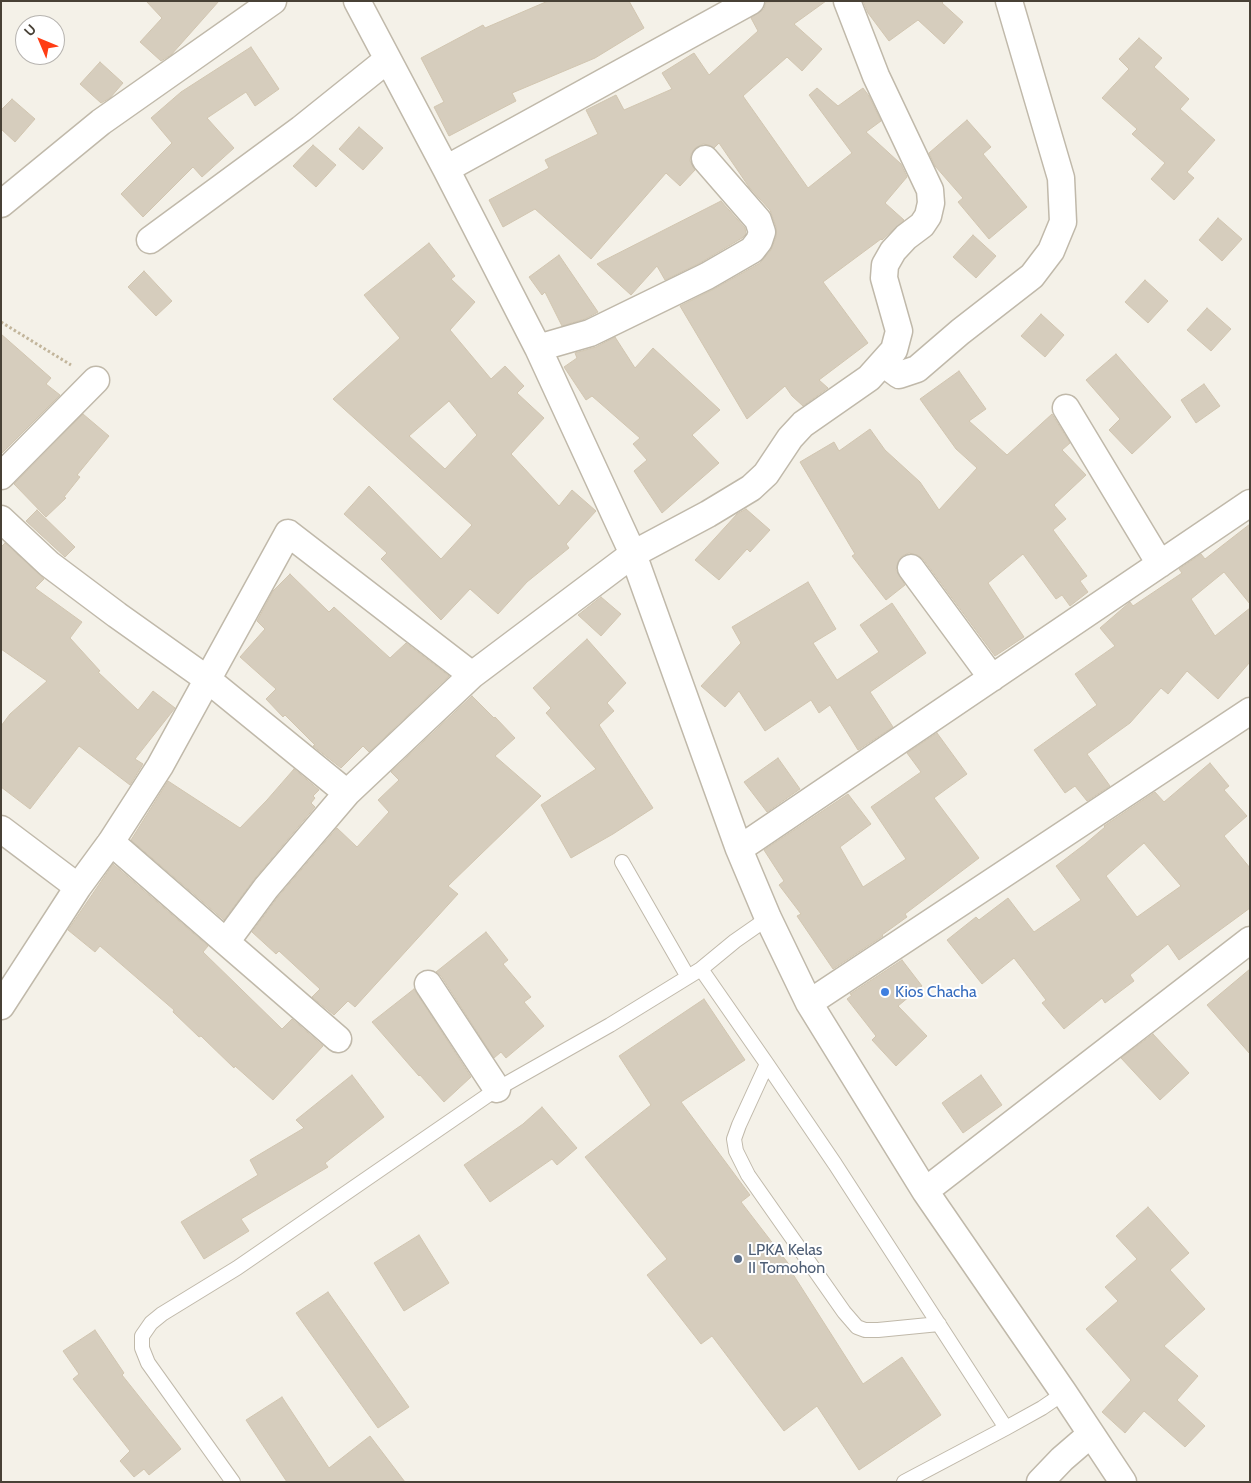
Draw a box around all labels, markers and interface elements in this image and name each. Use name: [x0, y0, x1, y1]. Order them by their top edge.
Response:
north arrow: [15, 15, 65, 65]
text: U: [20, 20, 40, 40]
place label: Kios Chacha: [895, 982, 977, 1002]
marker: Kios Chacha: [879, 986, 891, 998]
place label: LPKA Kelas II Tomohon: [748, 1240, 825, 1278]
marker: LPKA Kelas II Tomohon: [732, 1253, 744, 1265]

